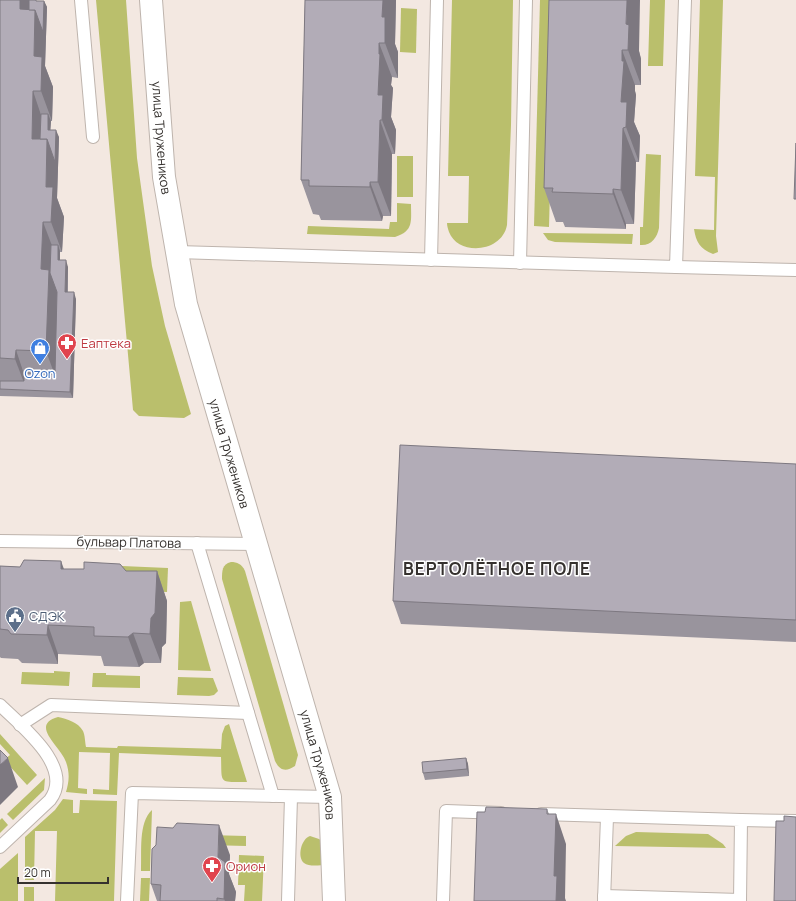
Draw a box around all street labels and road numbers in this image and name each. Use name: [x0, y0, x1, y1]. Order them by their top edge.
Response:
street label: улица Тружеников: [148, 80, 176, 195]
street label: улица Тружеников: [205, 396, 254, 510]
street label: бульвар Платова: [77, 532, 181, 552]
street label: улица Тружеников: [296, 707, 340, 820]

